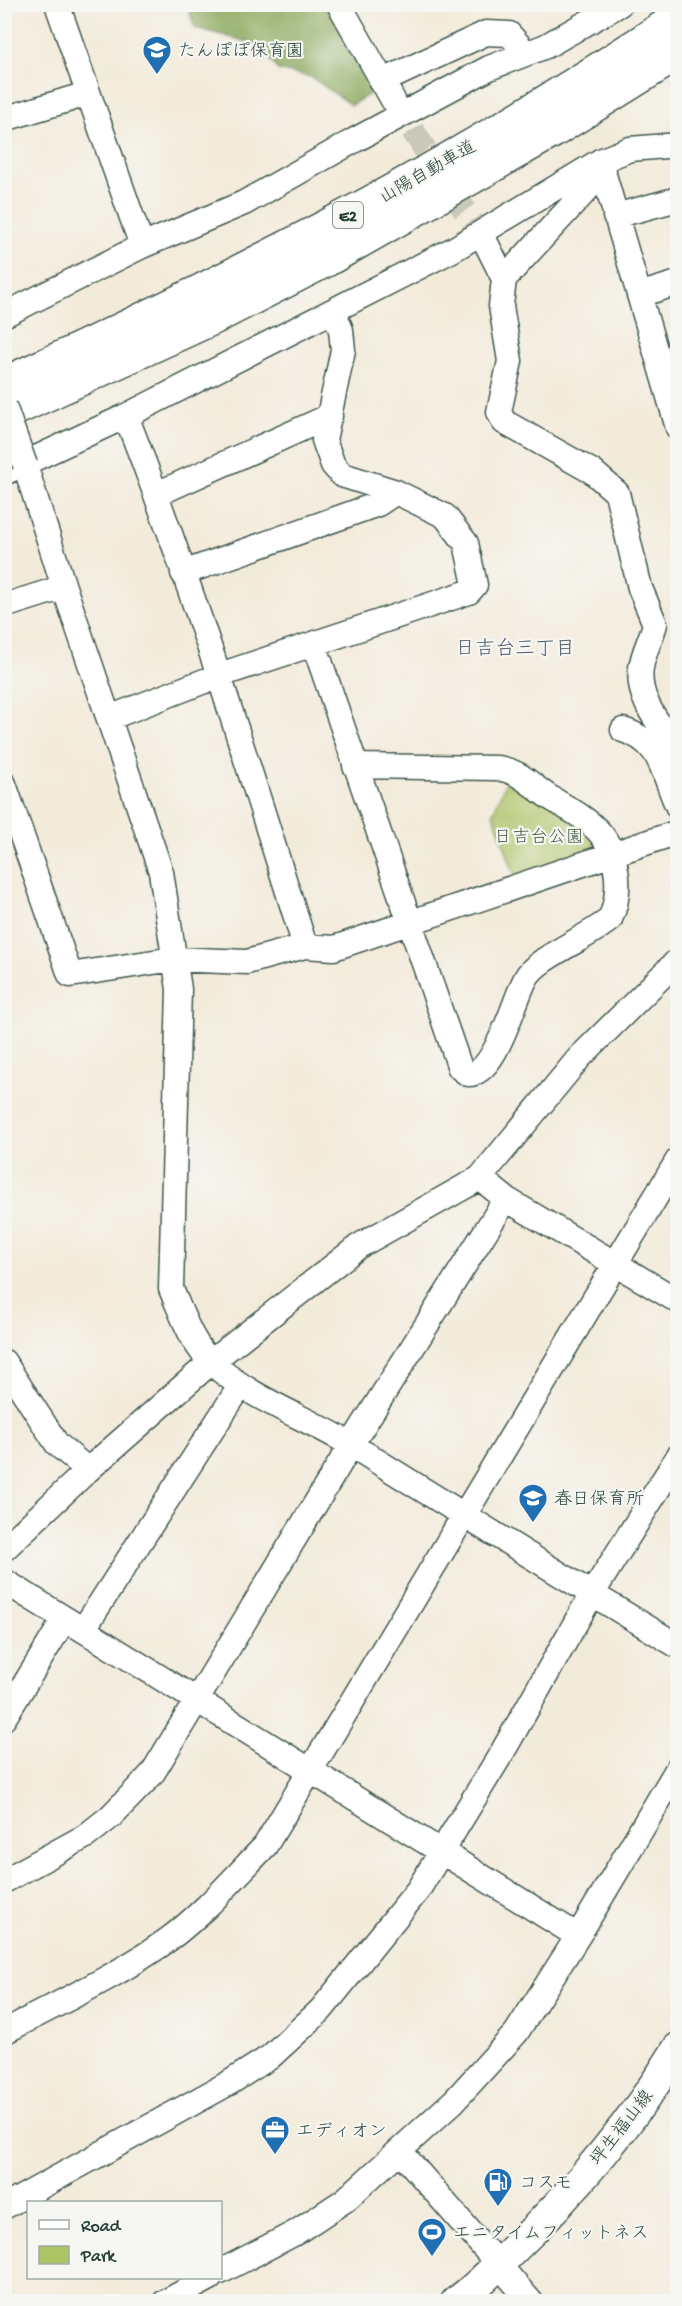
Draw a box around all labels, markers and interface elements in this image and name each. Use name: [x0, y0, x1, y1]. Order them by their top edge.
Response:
school or university icon: たんぽぽ保育園: [141, 34, 173, 76]
place label: たんぽぽ保育園: [178, 41, 304, 63]
street label: 山陽自動車道: [376, 136, 480, 209]
road number: E2: [333, 202, 363, 228]
district label: 日吉台三丁目: [455, 637, 575, 662]
park label: 日吉台公園: [494, 827, 584, 849]
school or university icon: 春日保育所: [517, 1482, 549, 1524]
place label: 春日保育所: [554, 1489, 644, 1511]
street label: 坪生福山線: [586, 2086, 659, 2170]
office icon: エディオン: [259, 2114, 291, 2156]
place label: エディオン: [296, 2122, 387, 2143]
fuel station icon: コスモ: [482, 2166, 514, 2208]
place label: コスモ: [519, 2174, 572, 2195]
legend: [27, 2201, 222, 2279]
sports icon: エニタイムフィットネス: [416, 2216, 448, 2258]
text: Road: [81, 2217, 122, 2238]
place label: エニタイムフィットネス: [453, 2224, 649, 2245]
text: Park: [80, 2247, 117, 2268]

